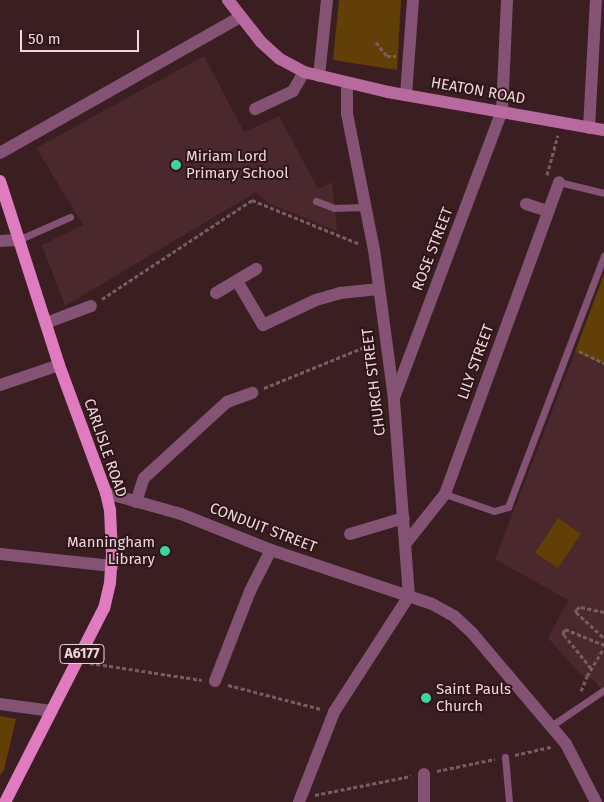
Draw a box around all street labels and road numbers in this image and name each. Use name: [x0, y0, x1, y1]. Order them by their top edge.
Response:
street label: HEATON ROAD: [429, 74, 527, 108]
street label: ROSE STREET: [409, 205, 457, 293]
street label: LILY STREET: [454, 322, 498, 402]
street label: CHURCH STREET: [358, 327, 390, 437]
street label: CARLISLE ROAD: [80, 396, 130, 500]
street label: CONDUIT STREET: [207, 499, 319, 557]
road number: A6177: [59, 642, 104, 666]

